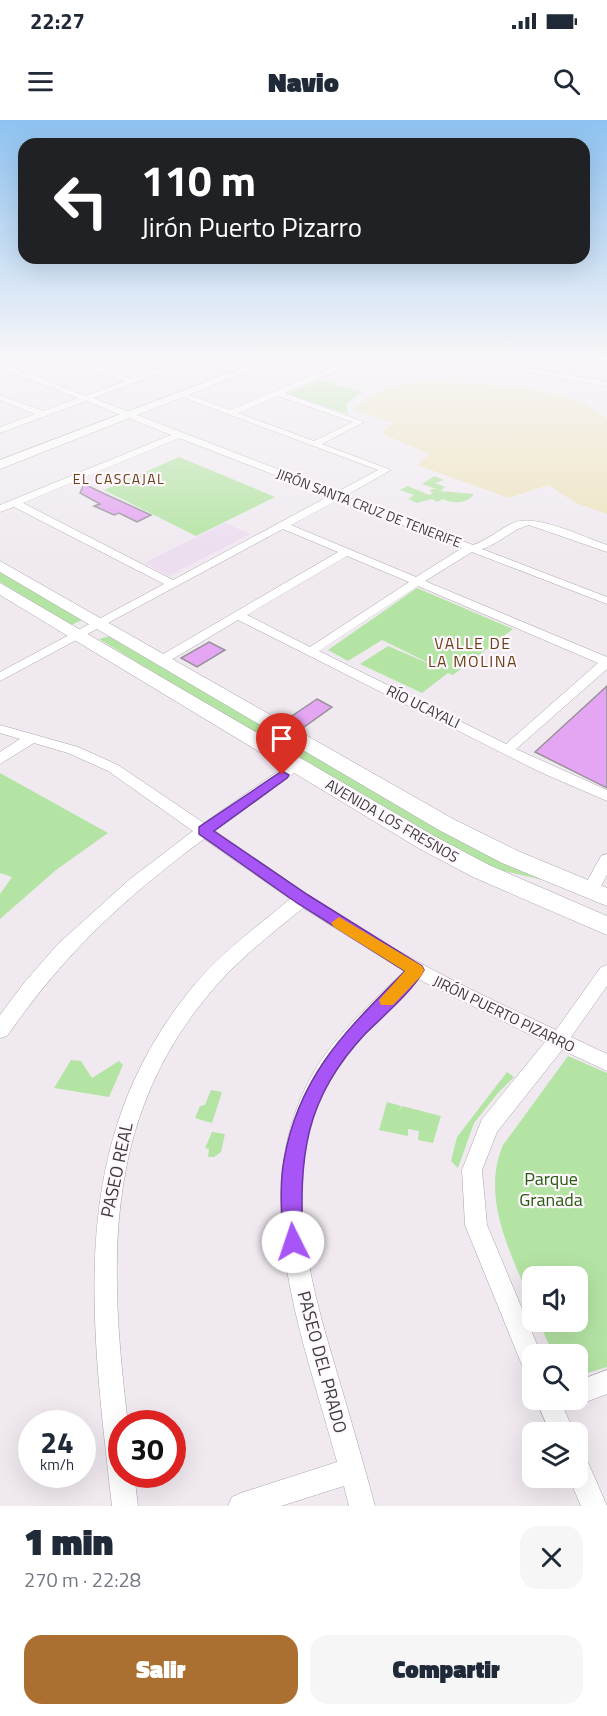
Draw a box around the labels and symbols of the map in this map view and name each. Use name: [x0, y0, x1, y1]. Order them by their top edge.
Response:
street label: JIRÓN SANTA CRUZ DE TENERIFE: [274, 463, 465, 553]
district label: EL CASCAJAL: [73, 468, 165, 489]
district label: VALLE DE LA MOLINA: [428, 631, 518, 673]
street label: RÍO UCAYALI: [383, 679, 464, 734]
pin: [256, 713, 307, 775]
street label: AVENIDA LOS FRESNOS: [321, 773, 463, 868]
street label: JIRÓN PUERTO PIZARRO: [429, 969, 579, 1058]
street label: PASEO REAL: [93, 1120, 140, 1220]
park label: Parque Granada: [519, 1165, 583, 1213]
position arrow: [261, 1210, 325, 1274]
street label: PASEO DEL PRADO: [291, 1288, 354, 1436]
speed limit sign: 30: [108, 1410, 186, 1488]

